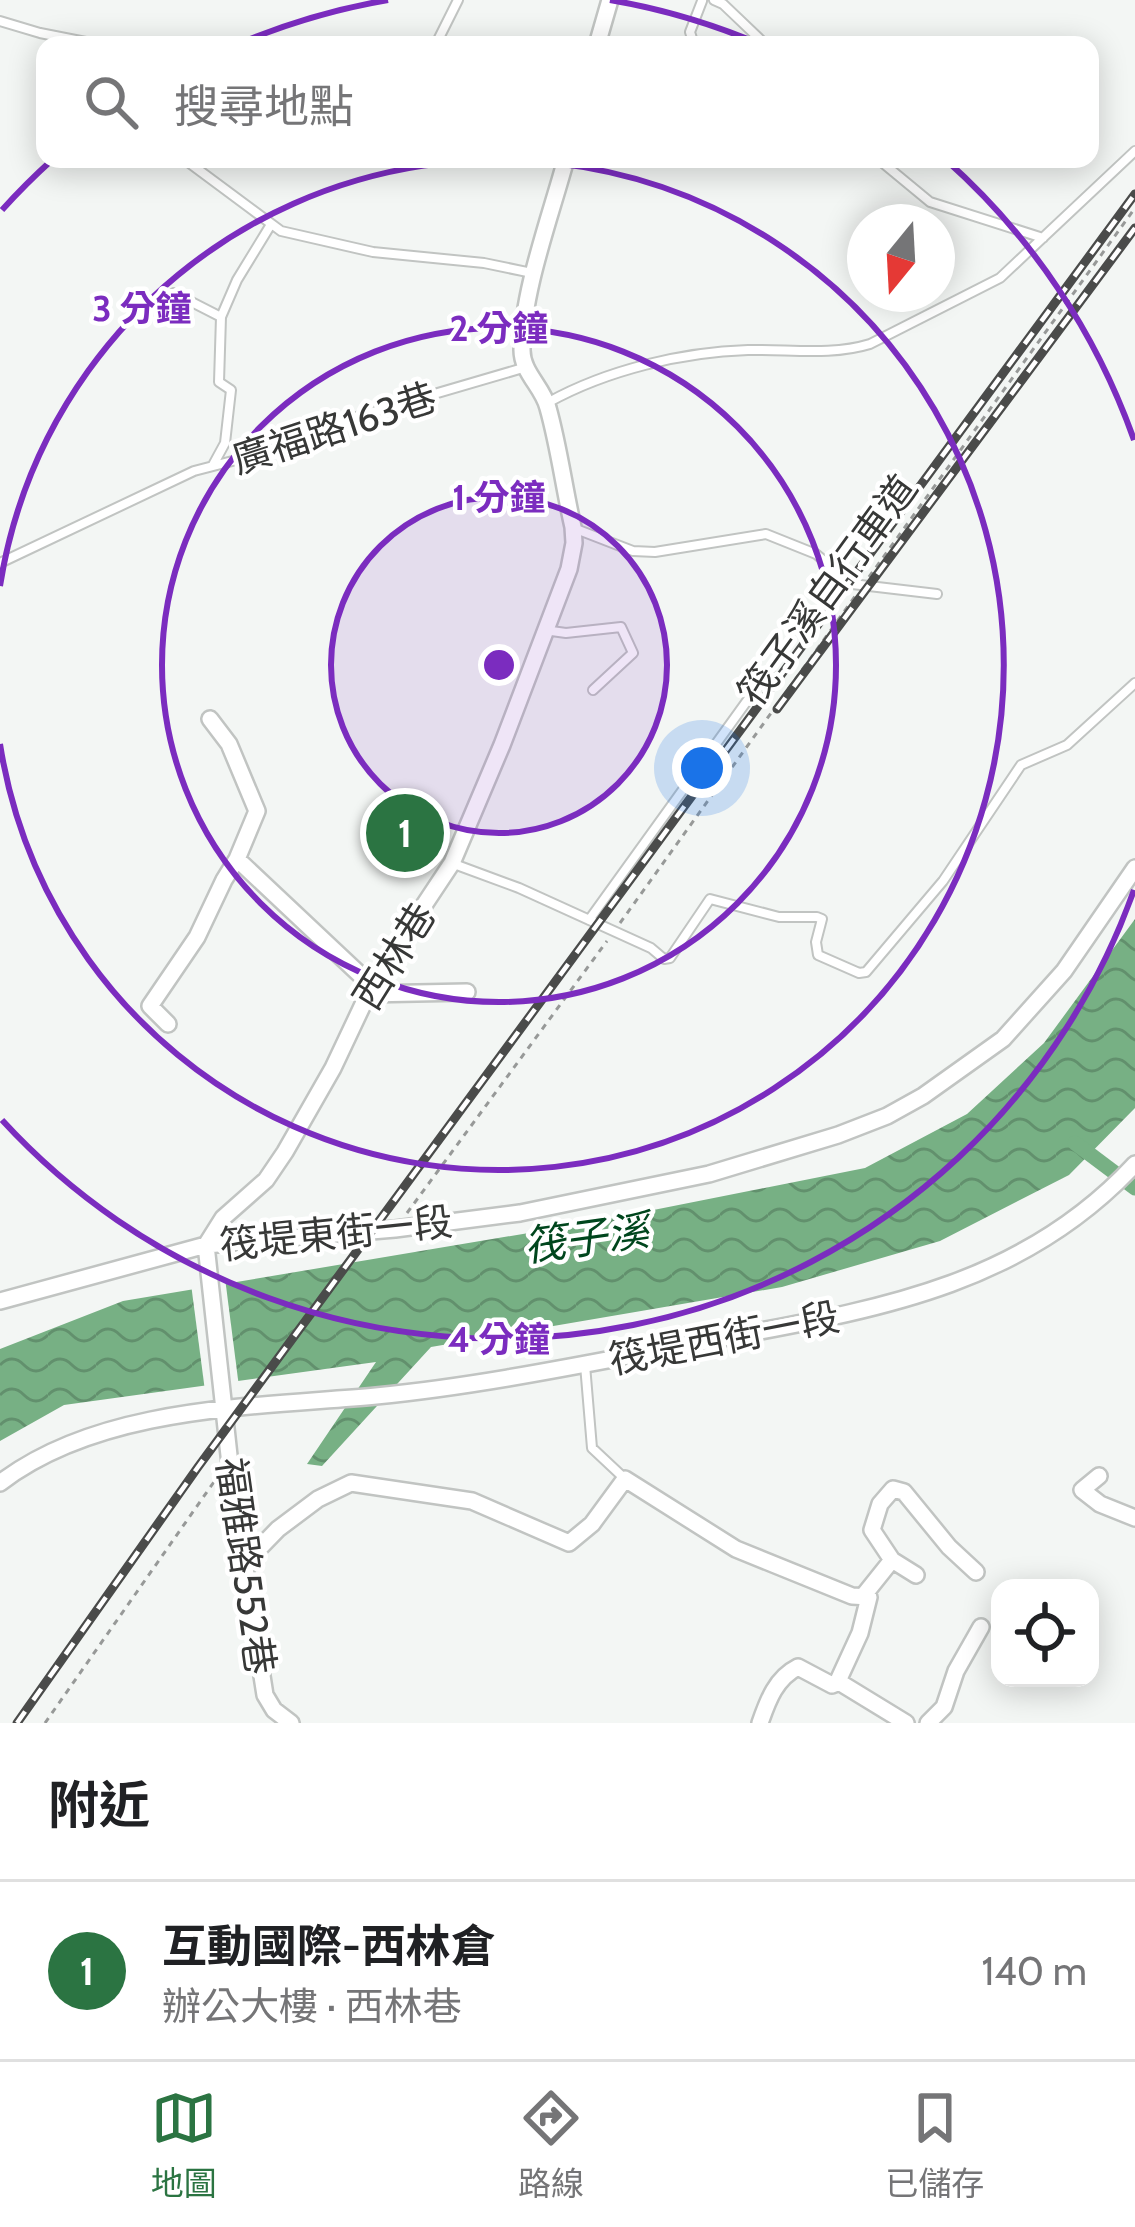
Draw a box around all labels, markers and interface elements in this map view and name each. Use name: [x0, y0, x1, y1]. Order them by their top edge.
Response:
search box: [36, 36, 1099, 168]
icon: search: [78, 69, 144, 135]
text: 搜尋地點: [174, 79, 354, 133]
north arrow: [847, 204, 955, 312]
text: 3 分鐘: [92, 286, 192, 330]
text: 2 分鐘: [449, 306, 549, 350]
street label: 廣福路163巷: [226, 372, 442, 484]
street label: 筏子溪自行車道: [727, 465, 927, 715]
text: 1 分鐘: [452, 475, 546, 519]
centre of rings: [478, 644, 520, 686]
your location: [672, 738, 732, 798]
pin: 1: [366, 788, 444, 878]
street label: 西林巷: [343, 894, 445, 1018]
street label: 筏堤東街一段: [217, 1197, 455, 1269]
water label: 筏子溪: [520, 1203, 657, 1273]
street label: 筏堤西街一段: [605, 1292, 843, 1384]
text: 4 分鐘: [448, 1317, 550, 1361]
street label: 福雅路552巷: [207, 1454, 285, 1678]
map controls: [991, 1579, 1099, 1687]
button: locate: [991, 1579, 1099, 1687]
text: 附近: [48, 1774, 150, 1836]
text: 互動國際-西林倉: [162, 1919, 496, 1973]
text: 1: [80, 1947, 94, 1995]
text: 140 m: [982, 1947, 1087, 1995]
text: 辦公大樓 · 西林巷: [162, 1982, 462, 2030]
tab: 地圖: [151, 2085, 217, 2205]
tab: 路線: [518, 2085, 584, 2205]
tab: 已儲存: [885, 2085, 984, 2205]

